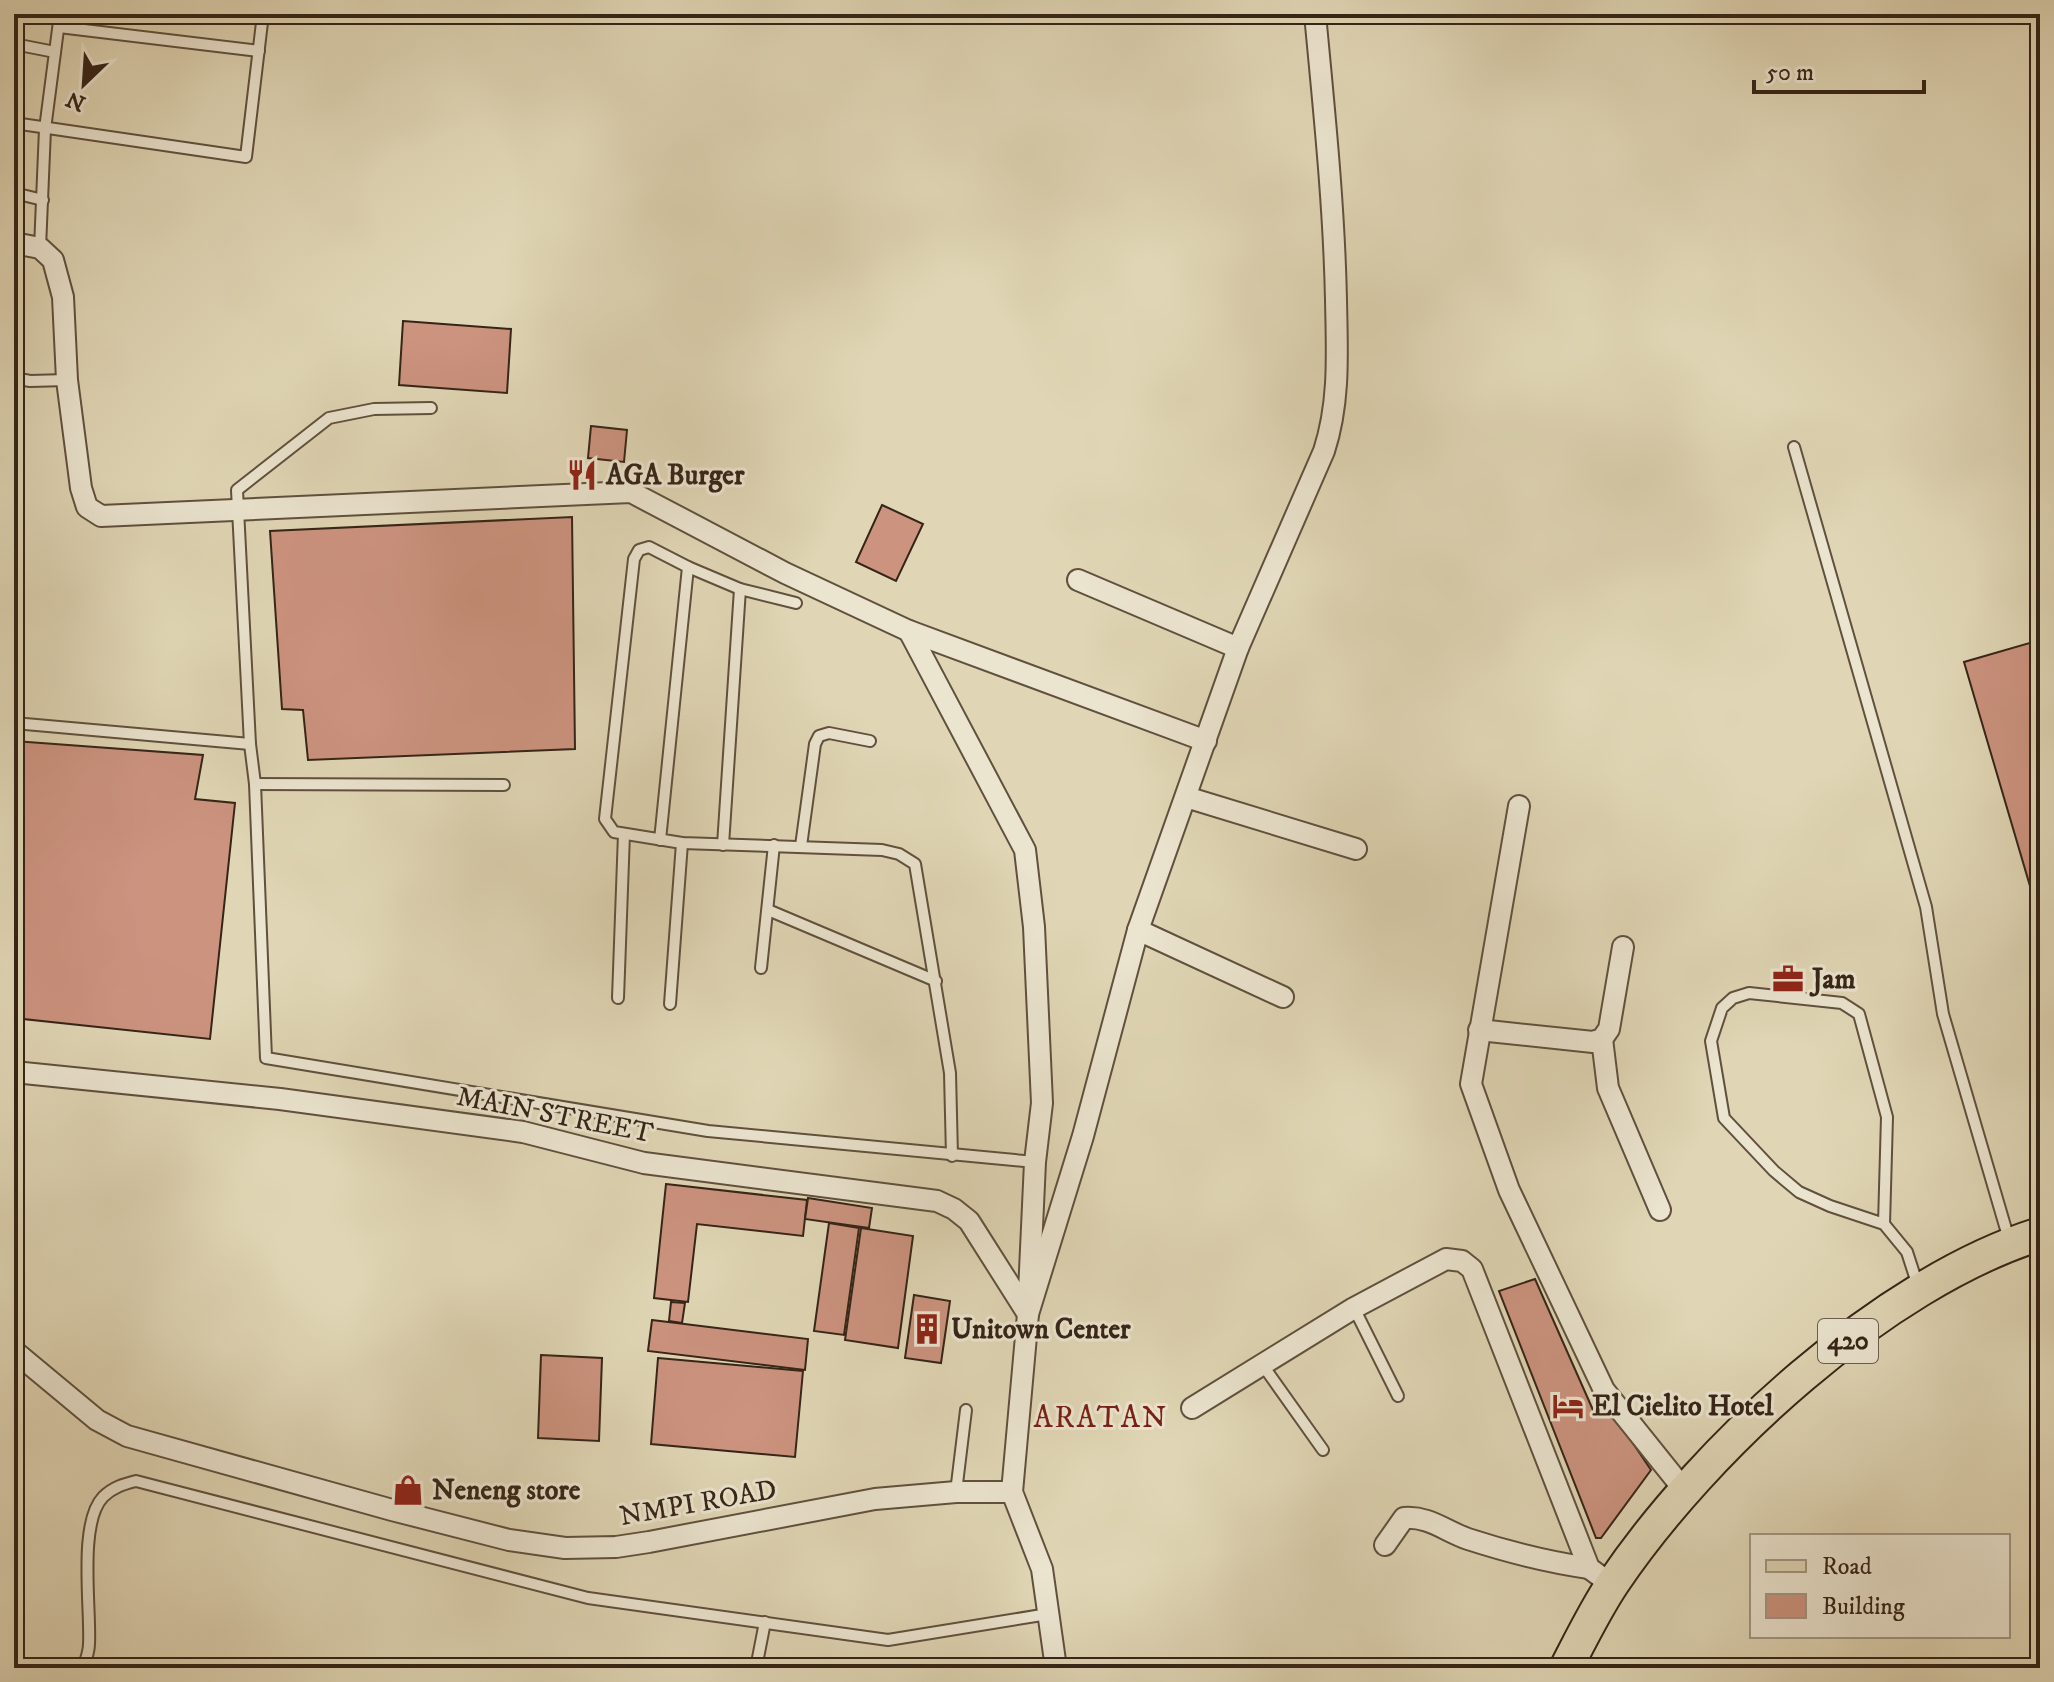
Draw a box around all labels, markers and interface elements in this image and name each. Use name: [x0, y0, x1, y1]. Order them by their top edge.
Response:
north arrow: [44, 44, 124, 124]
scale bar: [1754, 44, 1924, 94]
text: 50 m: [1766, 58, 1814, 88]
text: N: [62, 85, 90, 117]
restaurant icon: AGA Burger: [565, 458, 599, 492]
place label: AGA Burger: [605, 458, 745, 493]
office icon: Jam: [1771, 962, 1805, 996]
place label: Jam: [1809, 962, 1856, 997]
street label: MAIN STREET: [454, 1079, 656, 1151]
building icon: Unitown Center: [910, 1312, 944, 1346]
place label: Unitown Center: [951, 1312, 1131, 1347]
road number: 420: [1818, 1319, 1878, 1363]
hotel icon: El Cielito Hotel: [1551, 1389, 1585, 1423]
place label: El Cielito Hotel: [1592, 1389, 1774, 1424]
district label: ARATAN: [1033, 1400, 1169, 1437]
street label: NMPI ROAD: [617, 1472, 779, 1534]
shop icon: Neneng store: [391, 1473, 425, 1507]
place label: Neneng store: [432, 1473, 581, 1508]
legend: [1750, 1534, 2010, 1638]
text: Road: [1822, 1552, 1872, 1582]
text: Building: [1822, 1592, 1905, 1622]

